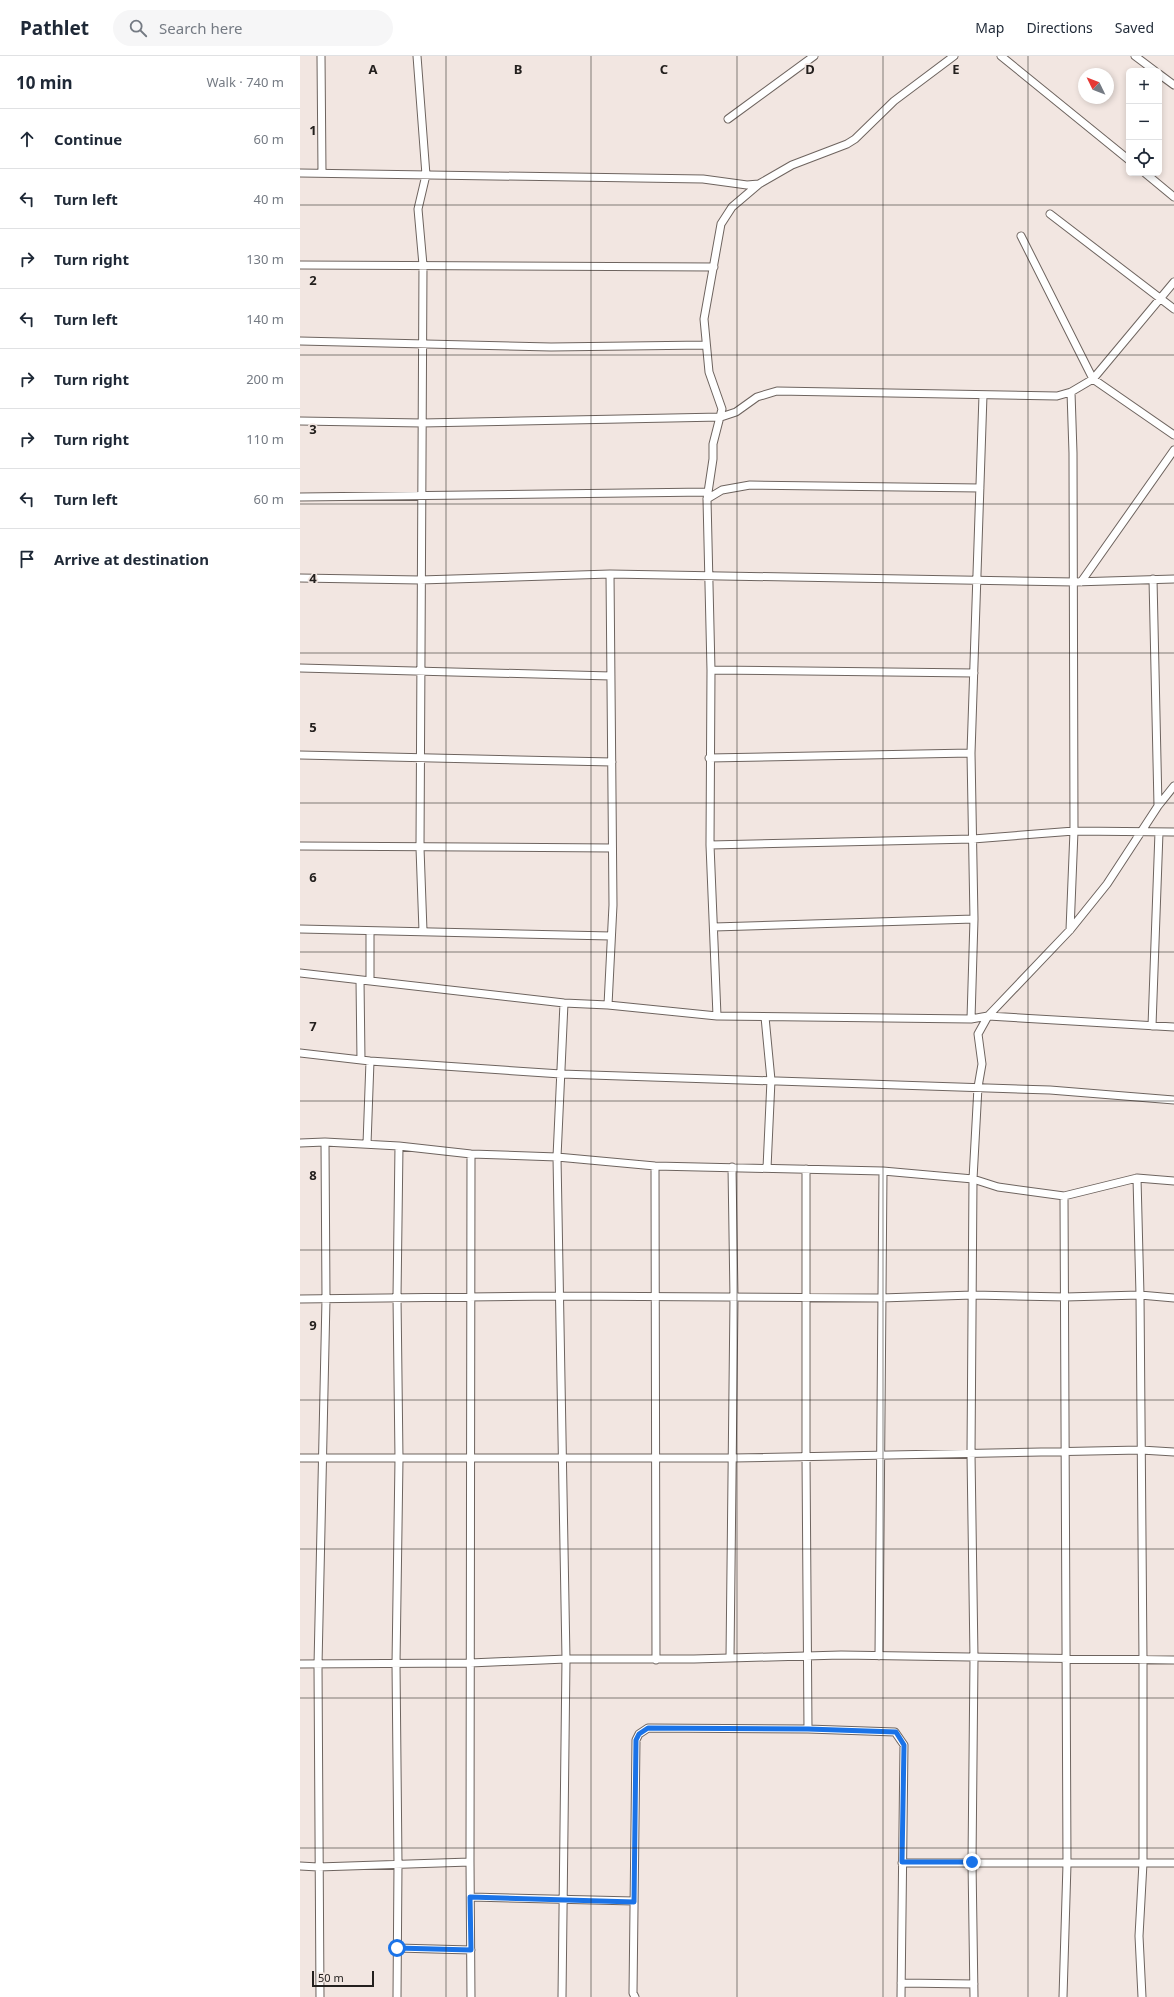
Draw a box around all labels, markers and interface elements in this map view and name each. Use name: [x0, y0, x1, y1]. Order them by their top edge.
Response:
search box: [113, 10, 393, 46]
text: Pathlet: [20, 15, 89, 41]
icon: search: [127, 17, 149, 39]
text: Search here: [159, 18, 243, 38]
text: Map: [975, 18, 1004, 37]
text: Directions: [1026, 18, 1093, 37]
text: Saved: [1115, 18, 1154, 37]
text: A: [369, 60, 378, 78]
text: B: [514, 60, 522, 78]
text: C: [660, 60, 668, 78]
text: D: [805, 60, 815, 78]
text: E: [952, 60, 960, 78]
north arrow: [1078, 68, 1114, 104]
map controls: [1126, 68, 1162, 176]
button: +: [1126, 68, 1162, 104]
text: 10 min: [16, 71, 73, 94]
text: Walk · 740 m: [206, 73, 284, 91]
button: −: [1126, 104, 1162, 140]
text: 1: [309, 121, 317, 139]
icon: ahead: [16, 128, 38, 150]
text: Continue: [54, 129, 122, 149]
text: 60 m: [254, 130, 284, 148]
button: locate: [1126, 140, 1162, 176]
icon: left: [16, 188, 38, 210]
text: Turn left: [54, 189, 118, 209]
text: 40 m: [254, 190, 284, 208]
icon: right: [16, 248, 38, 270]
text: Turn right: [54, 249, 129, 269]
text: 130 m: [246, 250, 284, 268]
text: 2: [309, 271, 317, 289]
icon: left: [16, 308, 38, 330]
text: Turn left: [54, 309, 118, 329]
text: 140 m: [246, 310, 284, 328]
icon: right: [16, 368, 38, 390]
text: Turn right: [54, 369, 129, 389]
text: 200 m: [246, 370, 284, 388]
text: 3: [309, 420, 317, 438]
icon: right: [16, 428, 38, 450]
text: Turn right: [54, 429, 129, 449]
text: 110 m: [246, 430, 284, 448]
icon: left: [16, 488, 38, 510]
text: Turn left: [54, 489, 118, 509]
text: 60 m: [254, 490, 284, 508]
icon: arrive: [16, 548, 38, 570]
text: Arrive at destination: [54, 549, 209, 569]
text: 4: [309, 569, 317, 587]
text: 5: [309, 718, 317, 736]
text: 6: [309, 868, 317, 886]
text: 7: [309, 1017, 317, 1035]
text: 8: [309, 1166, 317, 1184]
text: 9: [309, 1316, 317, 1334]
route end: [963, 1853, 981, 1871]
route start: [388, 1939, 406, 1957]
scale bar: [312, 1969, 374, 1988]
text: 50 m: [318, 1970, 344, 1985]

